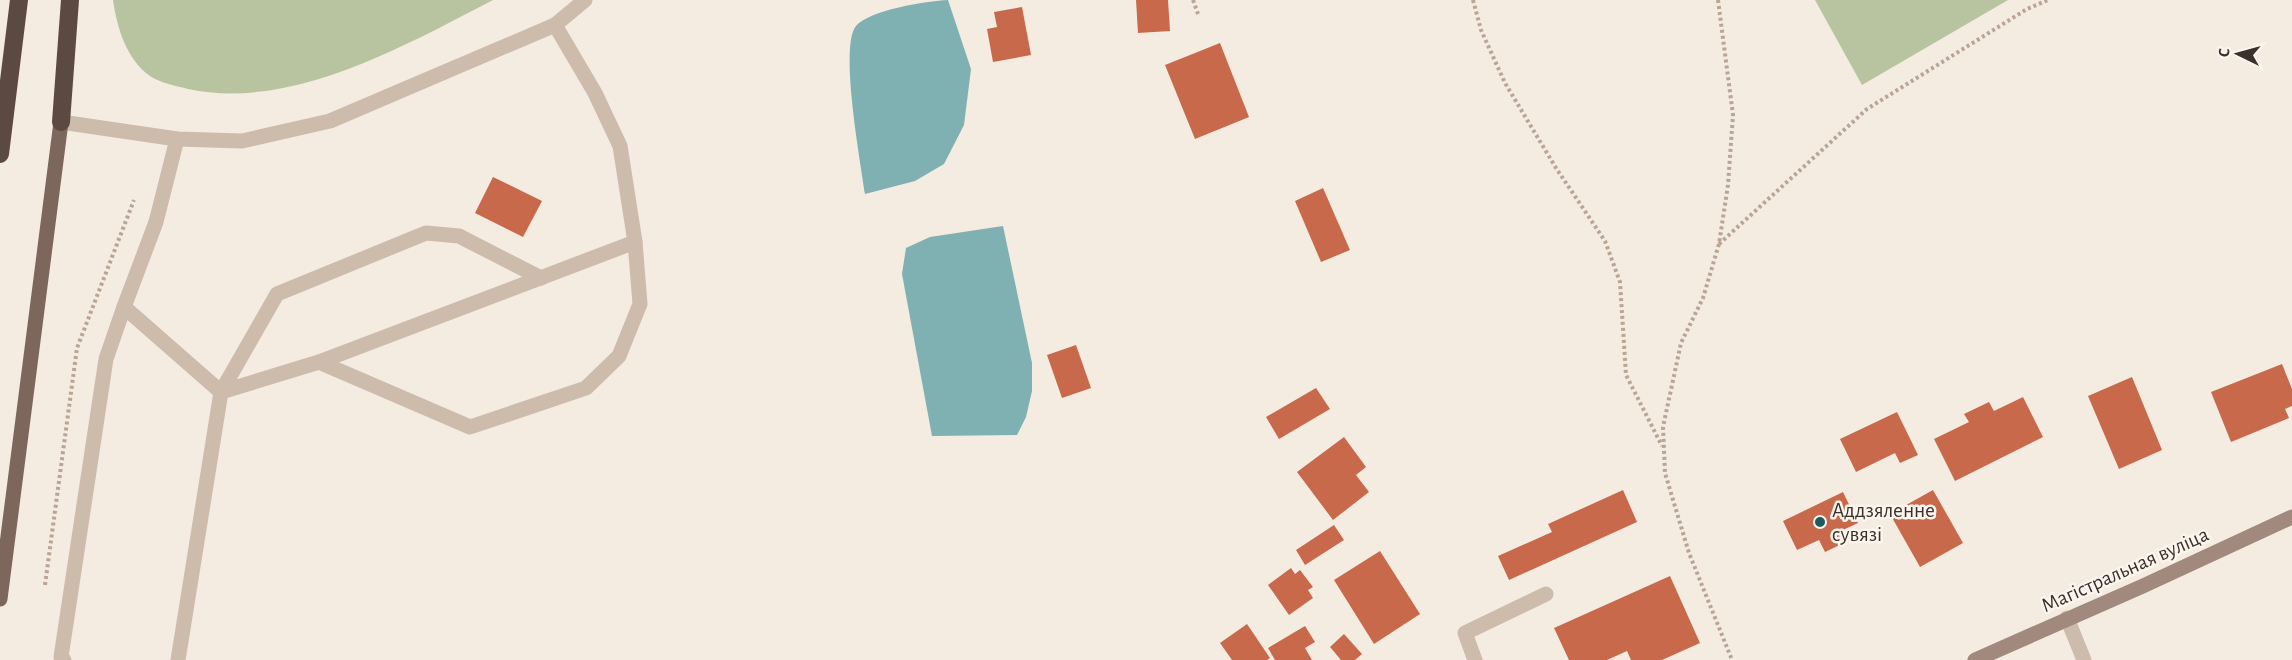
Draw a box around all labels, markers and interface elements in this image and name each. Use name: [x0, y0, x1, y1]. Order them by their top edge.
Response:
north arrow: [2208, 24, 2268, 84]
text: С: [2216, 48, 2232, 58]
place label: Аддзяленне сувязі: [1832, 500, 1935, 545]
marker: Аддзяленне сувязі: [1813, 515, 1827, 529]
street label: Магістральная вуліца: [2038, 523, 2212, 616]

